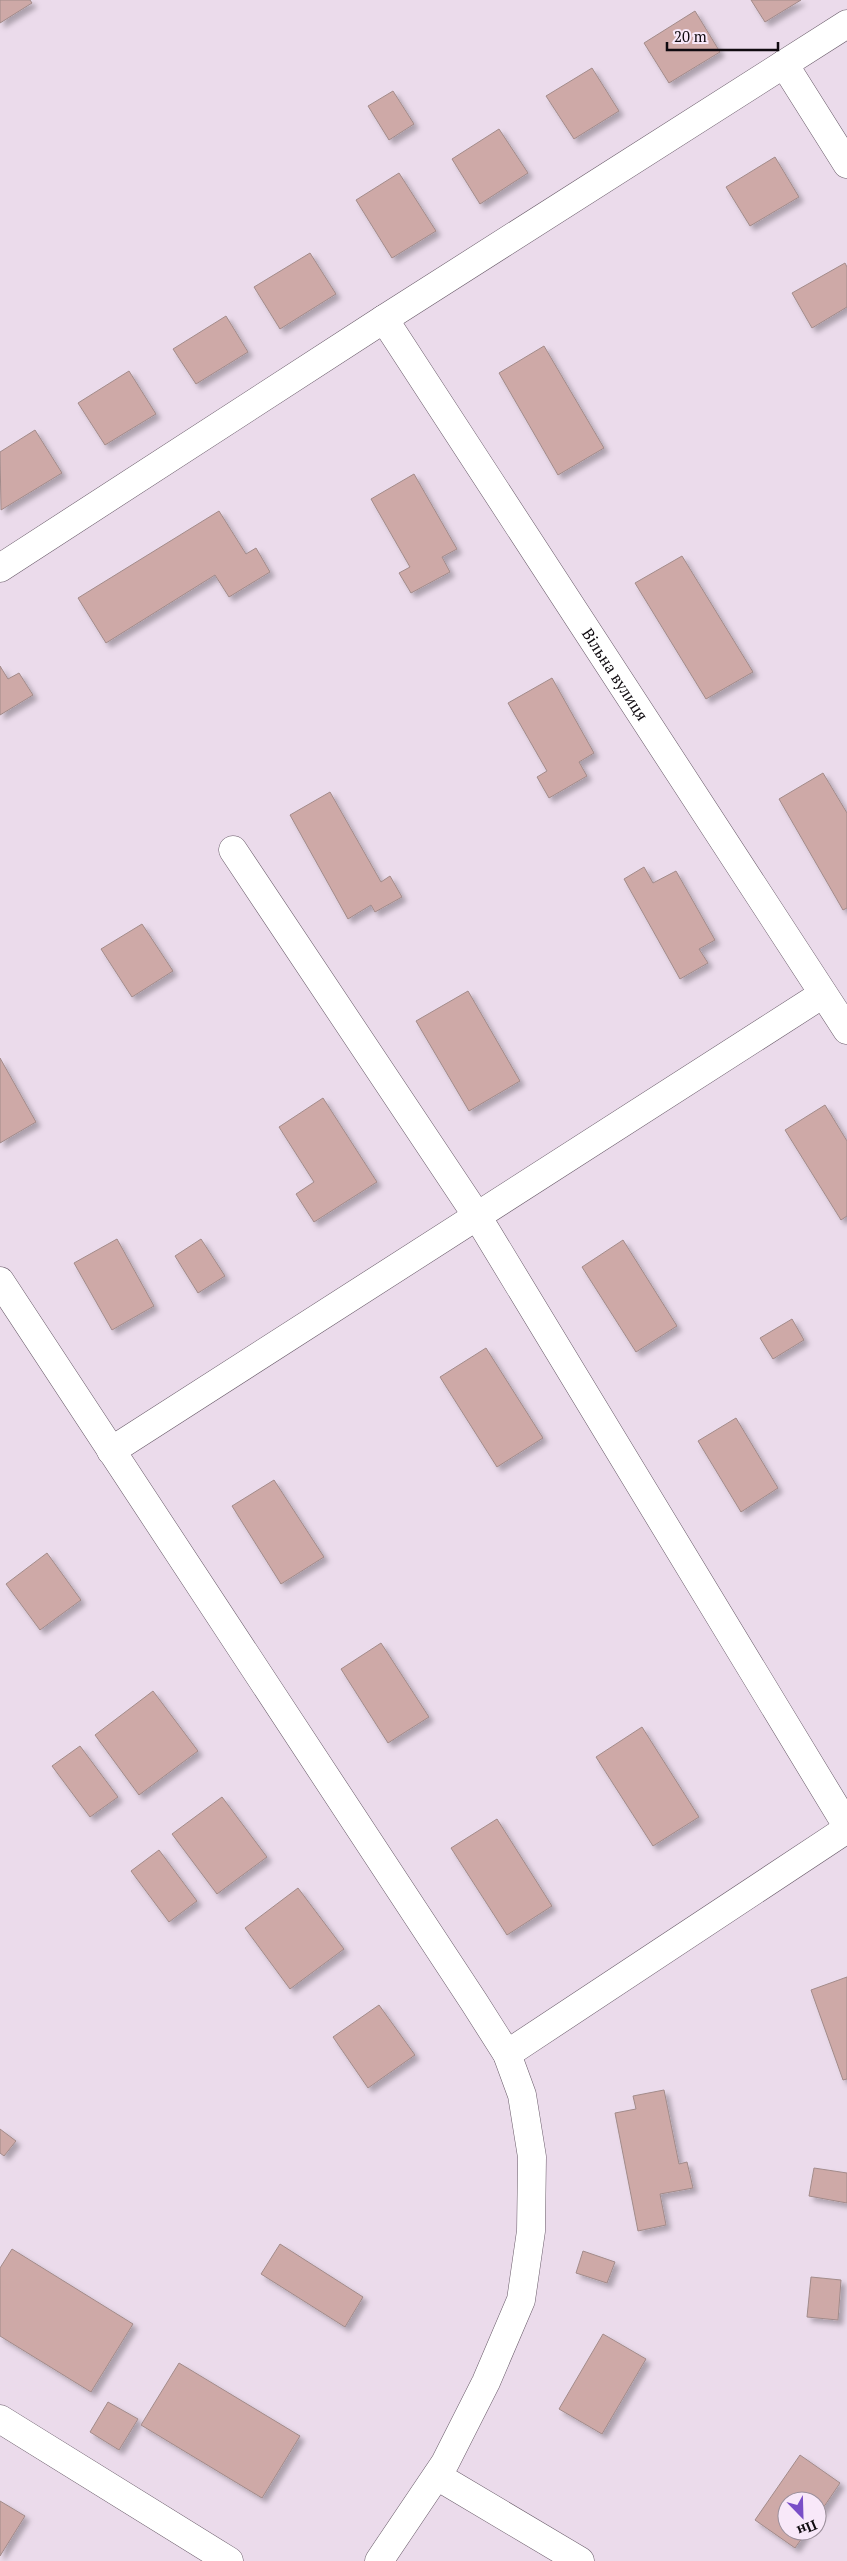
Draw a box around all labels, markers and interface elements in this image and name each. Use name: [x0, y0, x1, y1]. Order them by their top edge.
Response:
scale bar: [667, 20, 778, 52]
text: 20 m: [674, 26, 707, 46]
street label: Вільна вулиця: [577, 624, 654, 725]
north arrow: [777, 2491, 827, 2541]
text: Пн: [794, 2516, 820, 2541]

